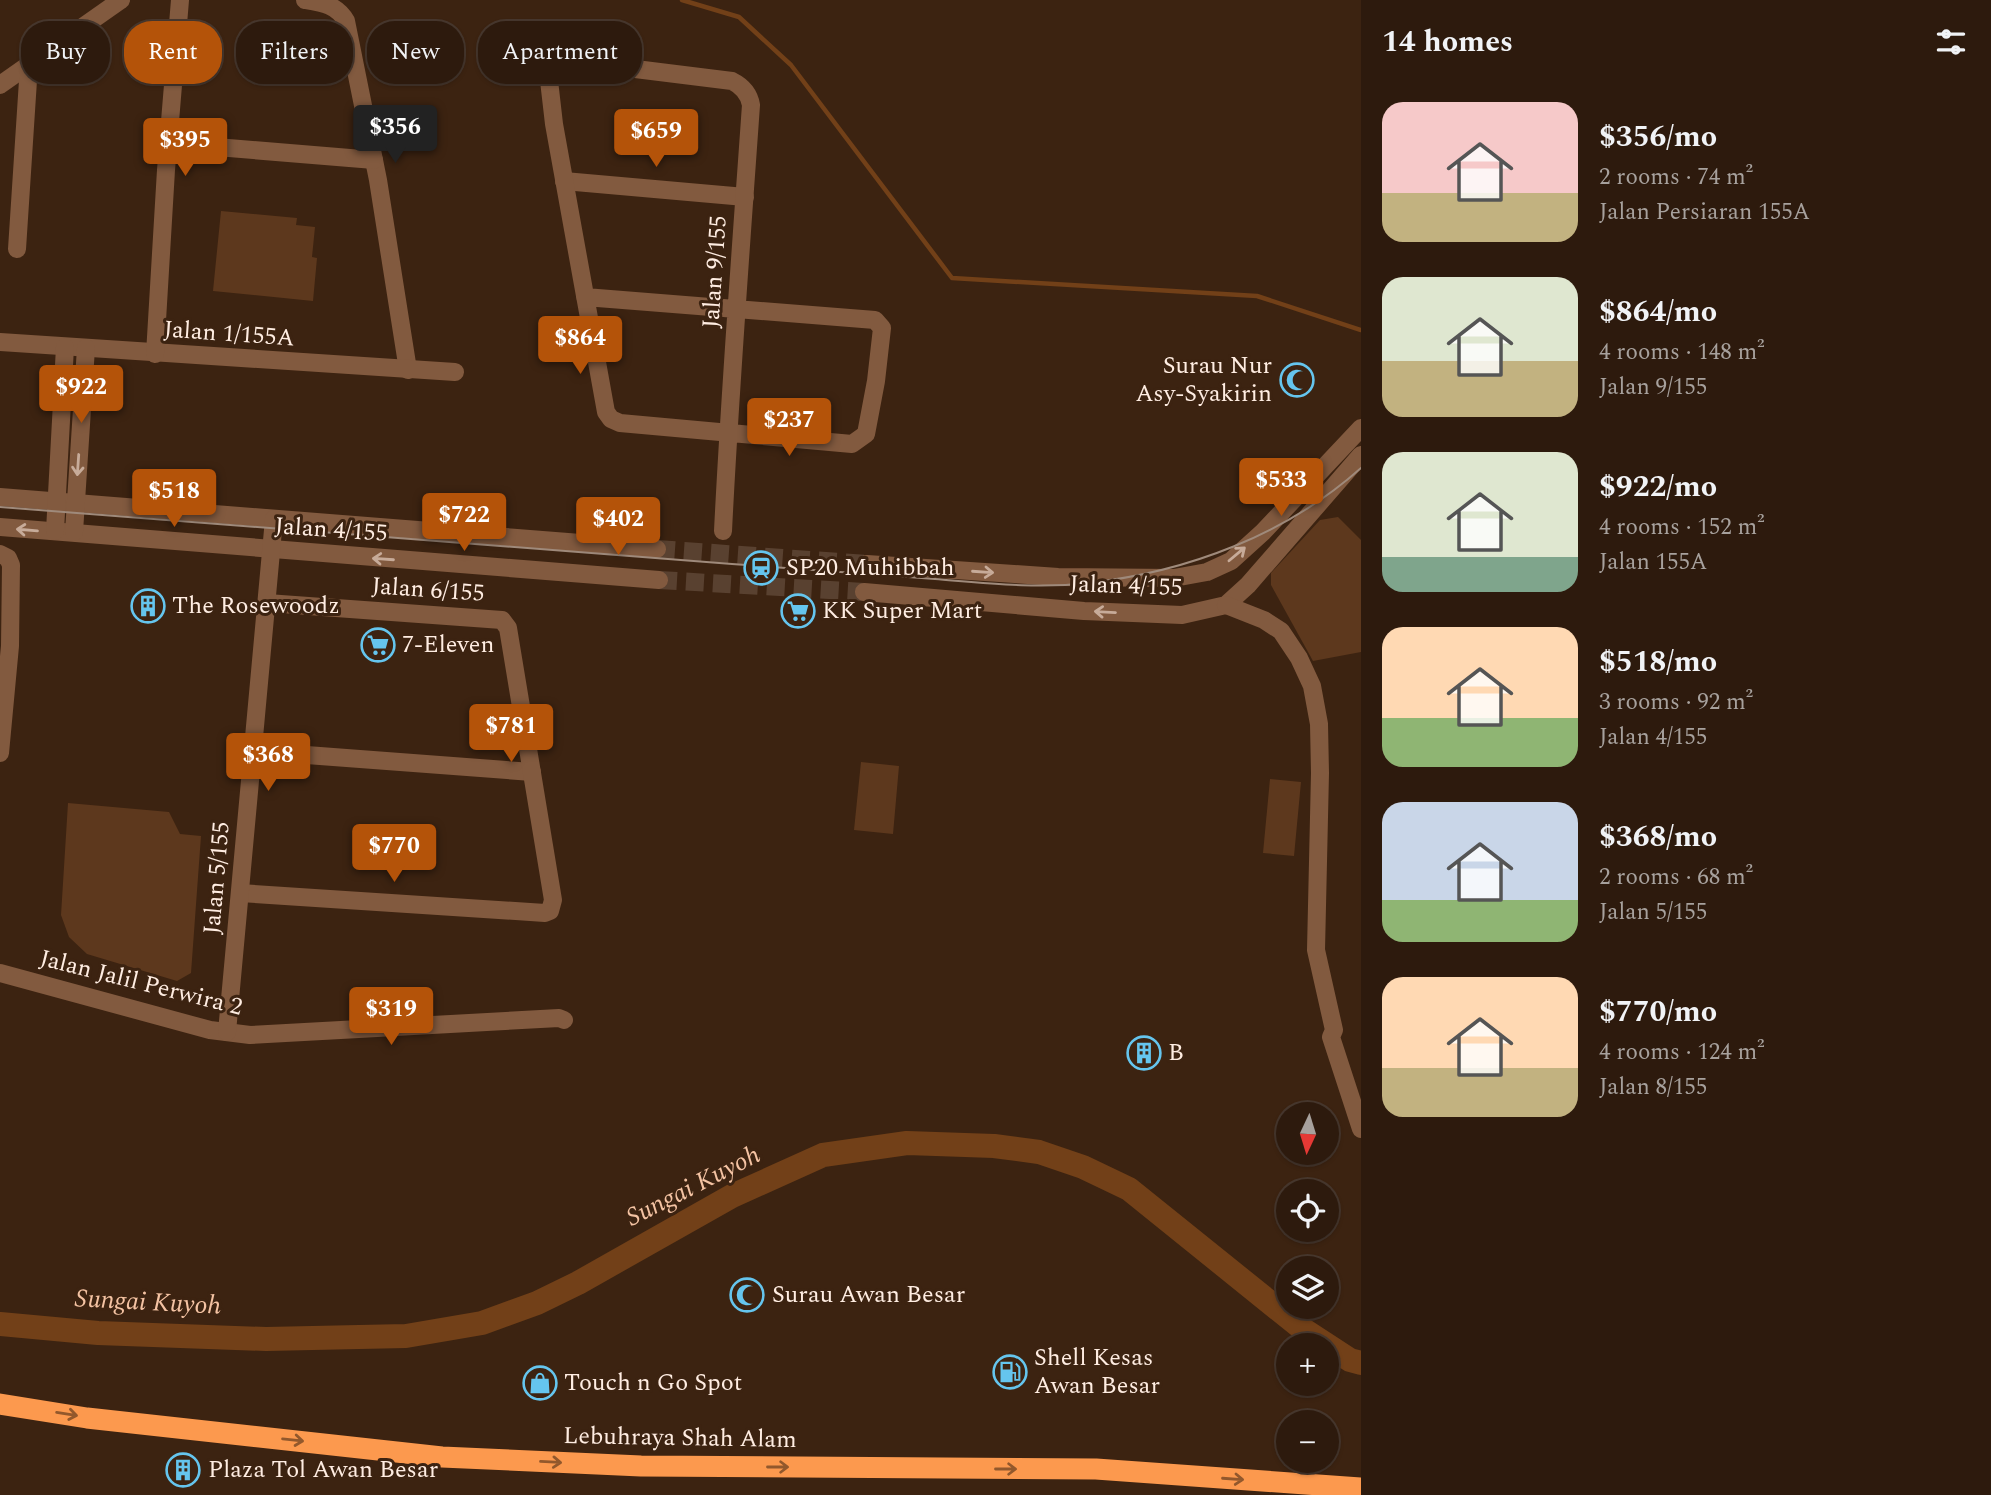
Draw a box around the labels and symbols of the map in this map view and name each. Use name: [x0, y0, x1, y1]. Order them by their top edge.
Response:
pin: $356: [354, 106, 436, 165]
pin: $659: [615, 110, 697, 169]
pin: $395: [144, 118, 226, 178]
street label: Jalan 9/155: [693, 214, 737, 330]
street label: Jalan 1/155A: [162, 311, 296, 357]
pin: $864: [539, 316, 621, 376]
place label: Surau Nur Asy-Syakirin: [1136, 348, 1272, 412]
mosque icon: Surau Nur Asy-Syakirin: [1278, 361, 1316, 399]
pin: $922: [40, 366, 122, 425]
pin: $237: [748, 398, 830, 458]
one-way arrow: [71, 454, 84, 476]
pin: $533: [1240, 458, 1322, 518]
pin: $518: [133, 470, 215, 529]
pin: $722: [423, 494, 505, 553]
pin: $402: [577, 498, 659, 557]
street label: Jalan 4/155: [273, 508, 389, 552]
one-way arrow: [17, 523, 39, 536]
one-way arrow: [1228, 547, 1246, 563]
station icon: SP20 Muhibbah: [742, 549, 780, 587]
place label: SP20 Muhibbah: [786, 550, 954, 586]
one-way arrow: [372, 552, 395, 565]
one-way arrow: [972, 566, 994, 579]
street label: Jalan 4/155: [1069, 566, 1183, 606]
street label: Jalan 6/155: [370, 568, 486, 612]
building icon: The Rosewoodz: [129, 587, 167, 625]
place label: The Rosewoodz: [172, 588, 340, 624]
supermarket icon: KK Super Mart: [779, 592, 817, 630]
place label: KK Super Mart: [822, 593, 982, 629]
one-way arrow: [1093, 605, 1116, 618]
supermarket icon: 7-Eleven: [359, 626, 397, 664]
place label: 7-Eleven: [402, 627, 494, 663]
pin: $781: [470, 704, 552, 764]
pin: $368: [227, 734, 309, 793]
street label: Jalan 5/155: [194, 820, 240, 936]
pin: $770: [353, 824, 435, 884]
street label: Jalan Jalil Perwira 2: [36, 940, 246, 1026]
pin: $319: [350, 988, 432, 1047]
building icon: B: [1125, 1034, 1163, 1072]
place label: B: [1168, 1035, 1184, 1071]
north arrow: [1276, 1102, 1339, 1166]
water label: Sungai Kuyoh: [619, 1135, 767, 1237]
mosque icon: Surau Awan Besar: [728, 1276, 766, 1314]
place label: Surau Awan Besar: [772, 1277, 965, 1313]
water label: Sungai Kuyoh: [74, 1278, 222, 1326]
place label: Shell Kesas Awan Besar: [1034, 1340, 1160, 1404]
fuel station icon: Shell Kesas Awan Besar: [991, 1353, 1029, 1391]
shop icon: Touch n Go Spot: [521, 1364, 559, 1402]
place label: Touch n Go Spot: [564, 1365, 742, 1401]
one-way arrow: [55, 1408, 78, 1421]
street label: Lebuhraya Shah Alam: [563, 1418, 797, 1458]
one-way arrow: [282, 1434, 304, 1447]
building icon: Plaza Tol Awan Besar: [164, 1451, 202, 1489]
place label: Plaza Tol Awan Besar: [208, 1452, 438, 1488]
one-way arrow: [539, 1455, 562, 1468]
one-way arrow: [767, 1460, 790, 1474]
one-way arrow: [994, 1462, 1017, 1475]
one-way arrow: [1221, 1473, 1244, 1486]

